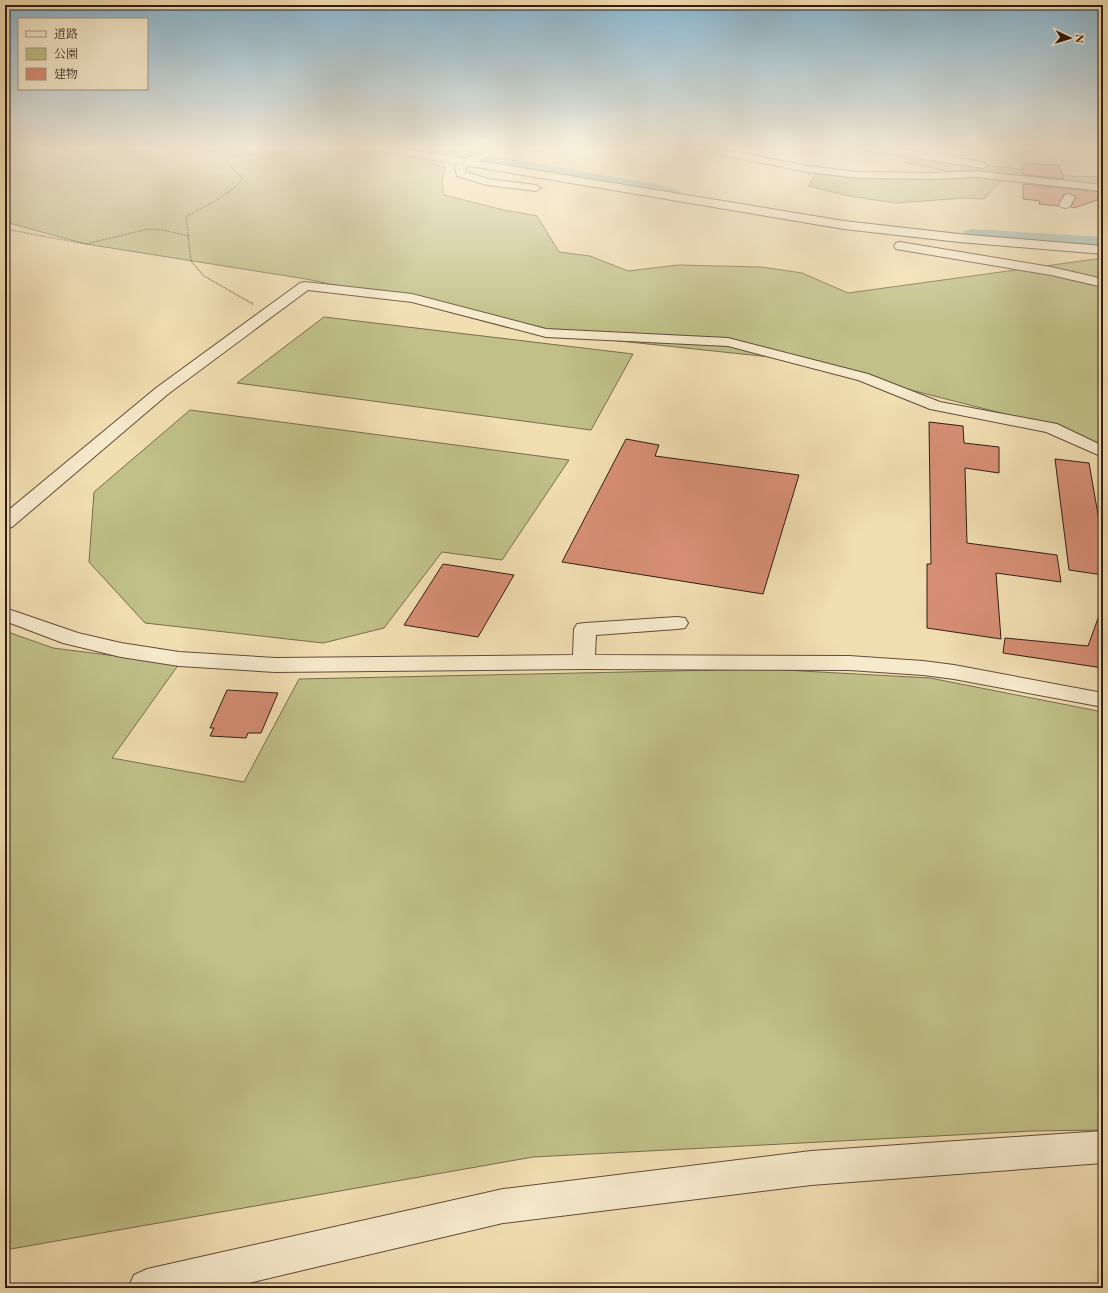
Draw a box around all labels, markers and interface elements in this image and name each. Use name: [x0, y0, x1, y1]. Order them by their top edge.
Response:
legend: [18, 18, 148, 90]
north arrow: [1050, 18, 1090, 58]
text: 道路: [54, 26, 78, 42]
text: N: [1073, 34, 1087, 44]
text: 公園: [54, 46, 78, 62]
text: 建物: [54, 66, 78, 82]

